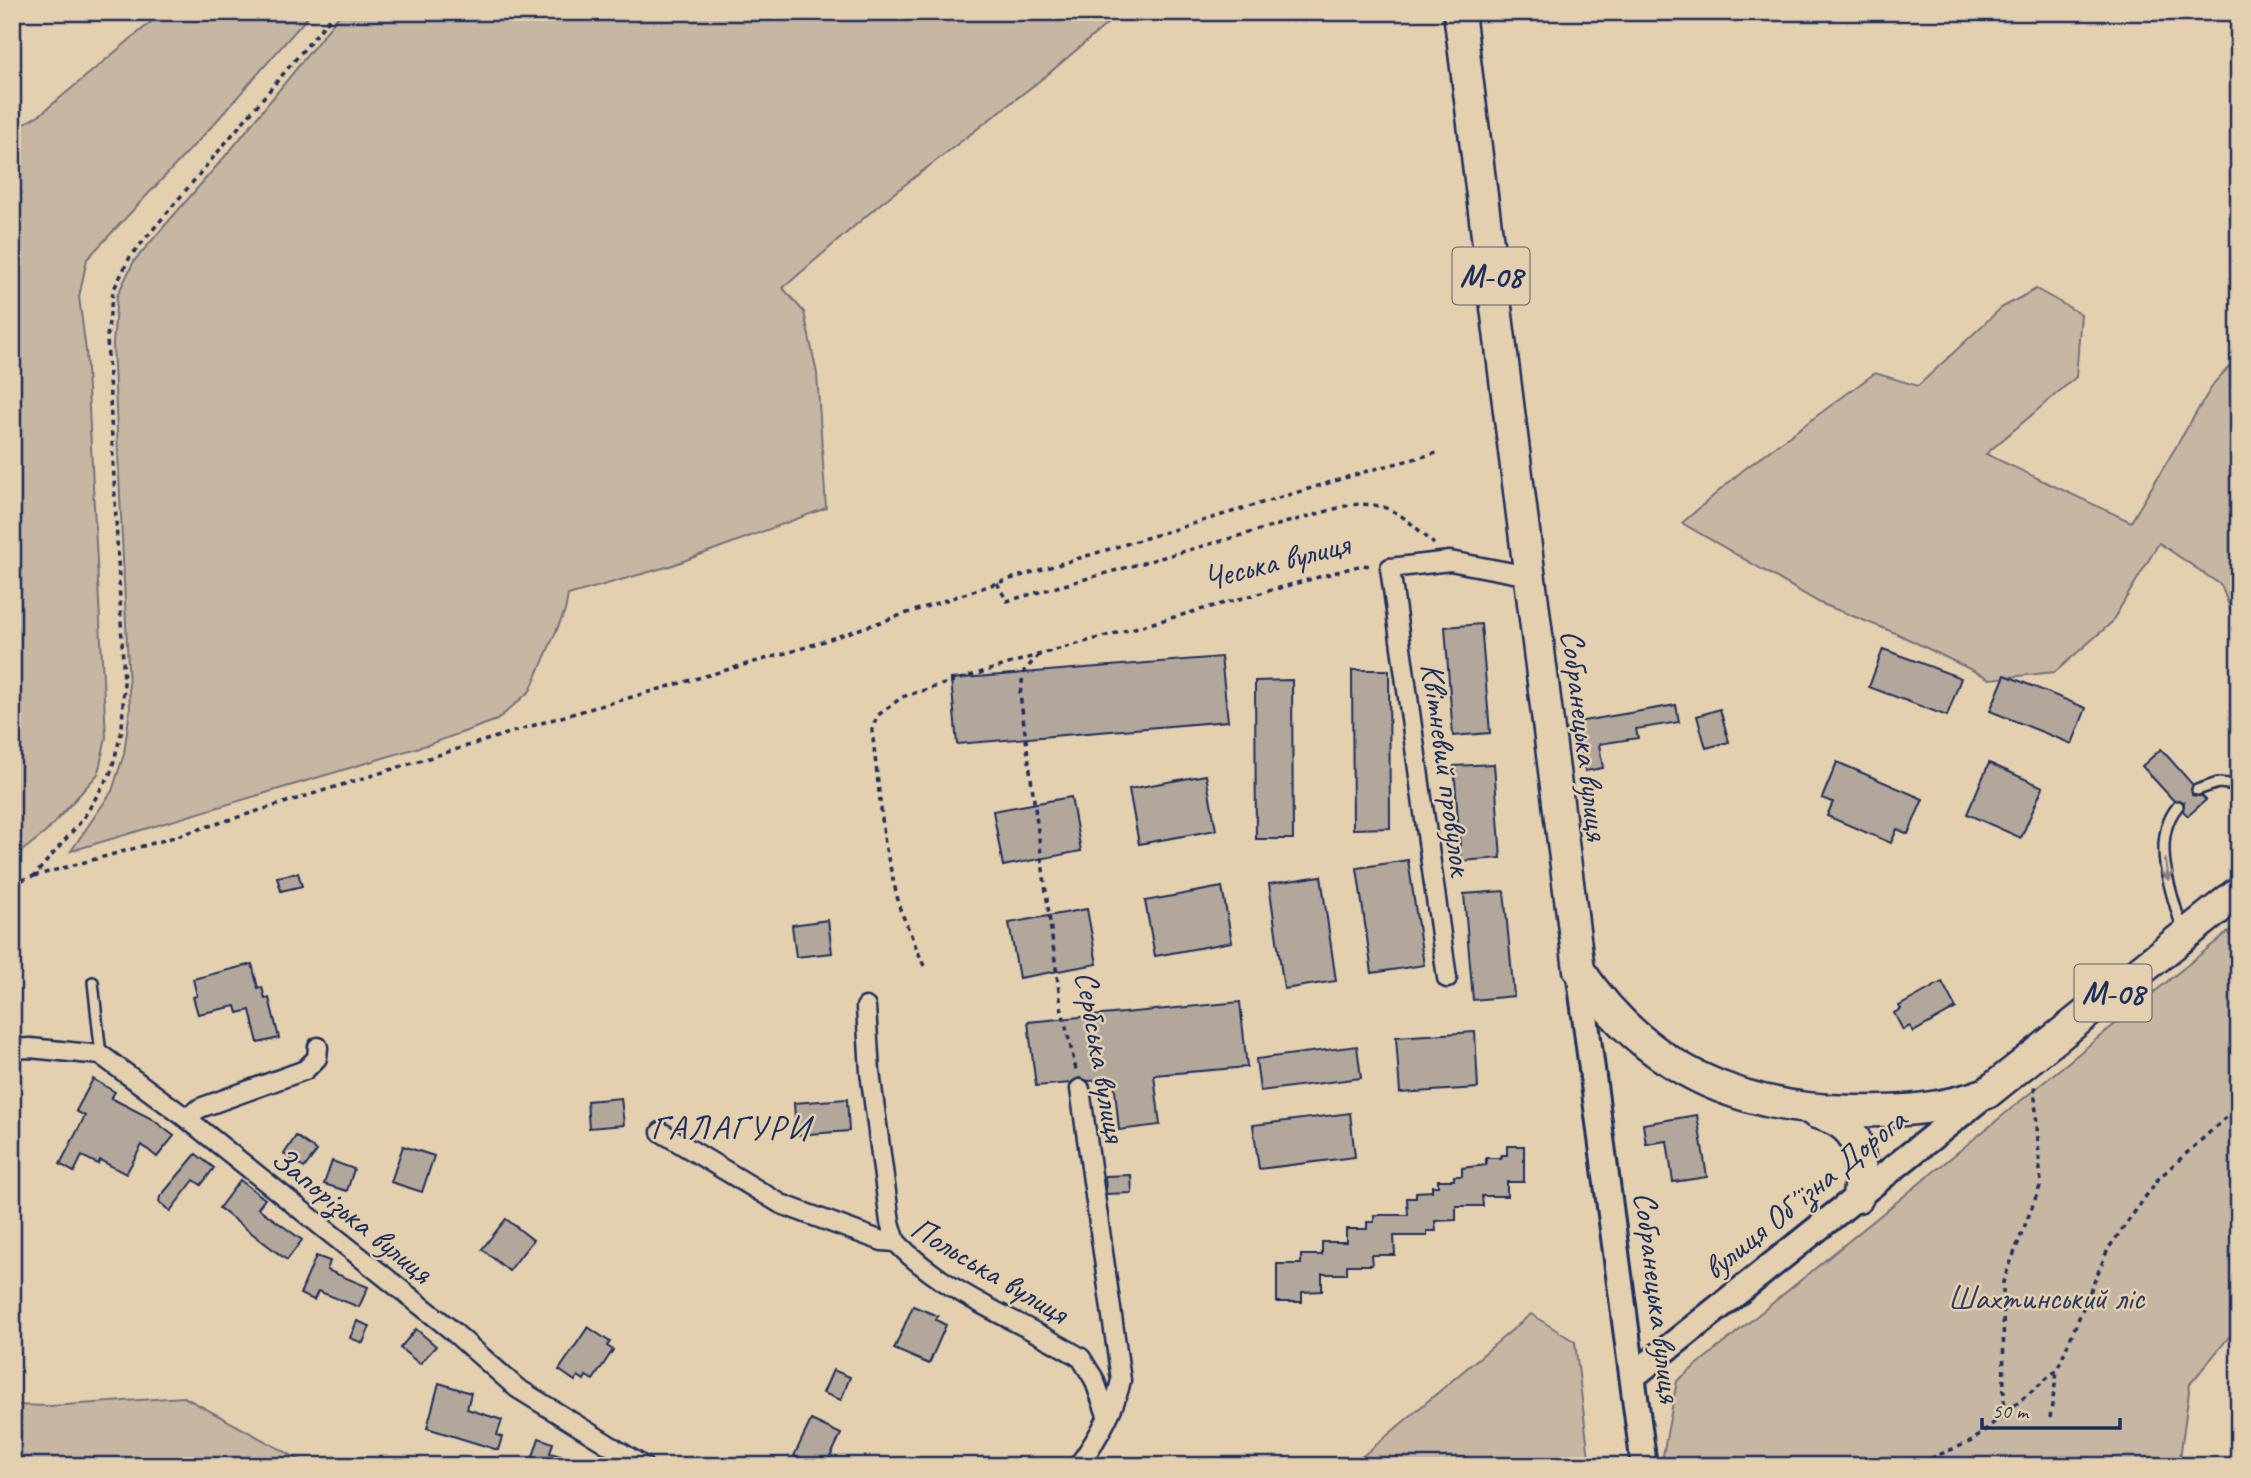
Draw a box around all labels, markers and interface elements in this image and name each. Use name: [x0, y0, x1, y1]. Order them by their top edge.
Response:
road number: М-08: [1452, 248, 1530, 304]
street label: Чеська вулиця: [1199, 522, 1356, 599]
street label: Собранецька вулиця: [1551, 627, 1619, 844]
street label: Квітневий провулок: [1411, 660, 1483, 881]
one-way arrow: [2161, 858, 2174, 881]
road number: М-08: [2074, 964, 2152, 1022]
street label: Сербська вулиця: [1065, 968, 1137, 1147]
street label: вулиця Обʼїзна Дорога: [1694, 1097, 1917, 1289]
district label: ГАЛАГУРИ: [651, 1105, 815, 1150]
street label: Запорізька вулиця: [263, 1137, 442, 1293]
street label: Собранецька вулиця: [1624, 1189, 1692, 1406]
street label: Польська вулиця: [903, 1207, 1078, 1335]
park label: Шахтинський ліс: [1948, 1277, 2147, 1319]
scale bar: [1982, 1387, 2120, 1431]
text: 50 m: [1992, 1398, 2030, 1424]

